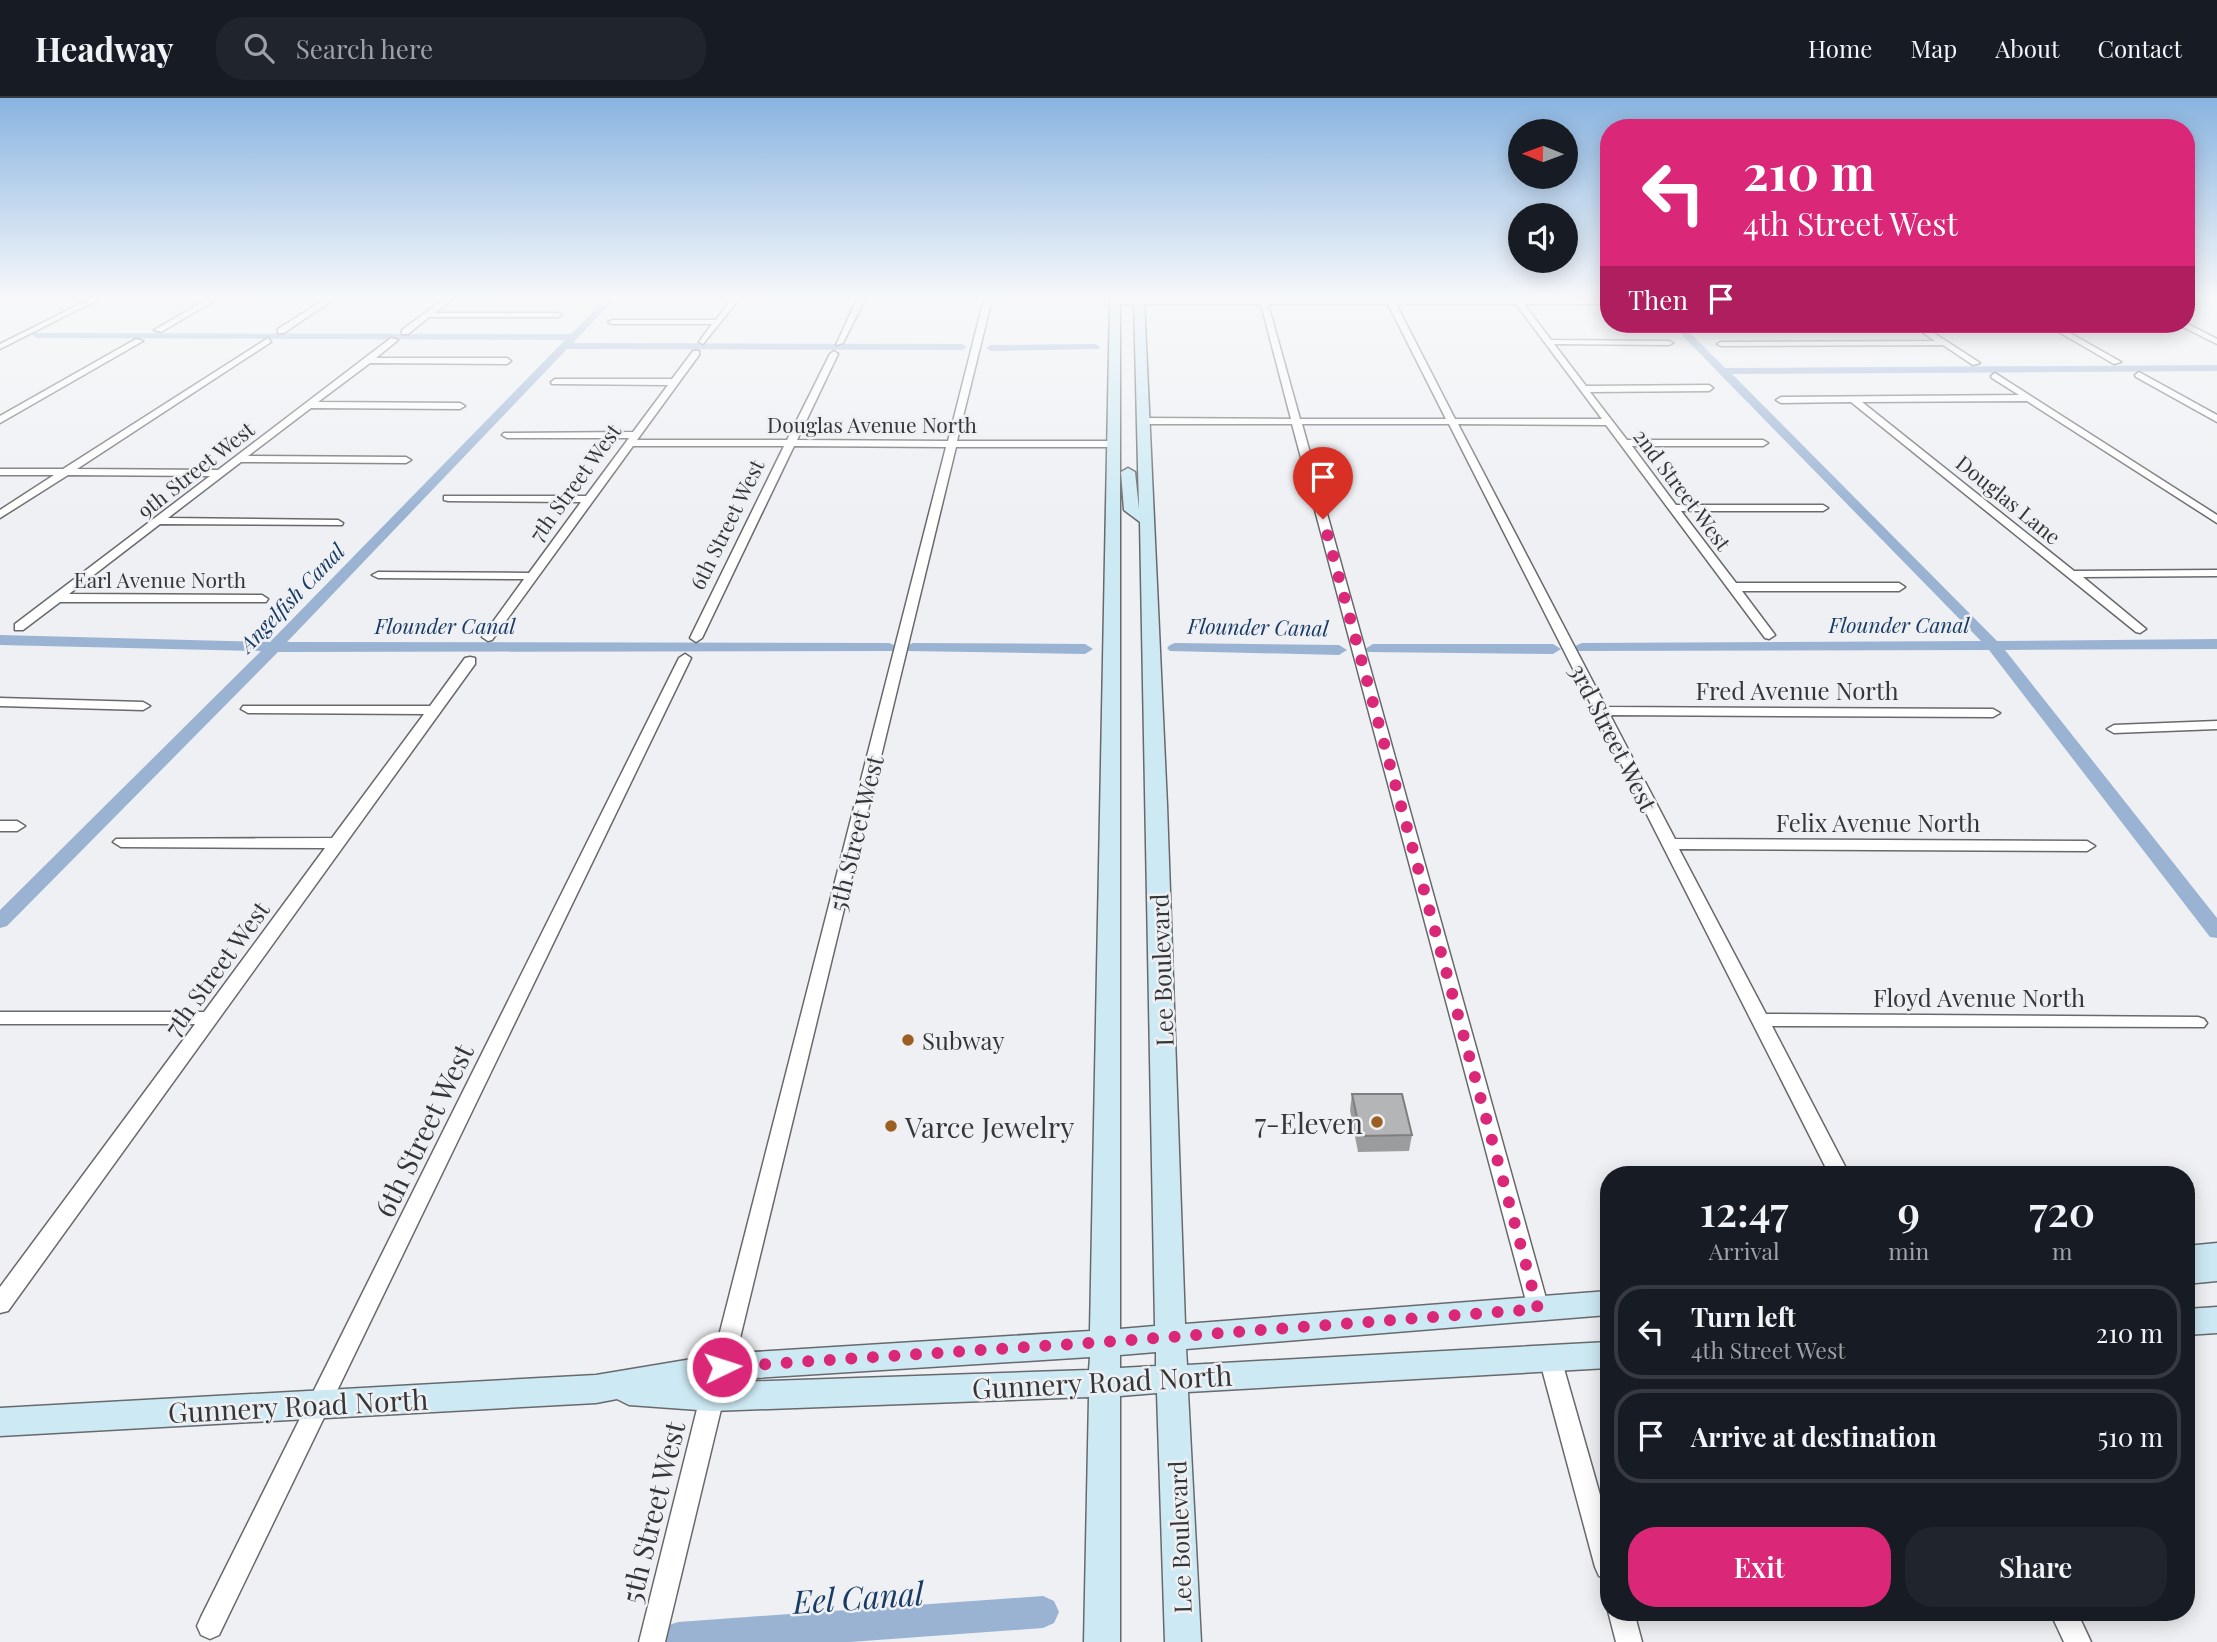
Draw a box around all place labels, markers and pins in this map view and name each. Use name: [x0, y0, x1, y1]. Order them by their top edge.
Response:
pin: [1293, 447, 1353, 519]
place label: Subway: [922, 1024, 1005, 1056]
marker: Subway: [900, 1032, 916, 1048]
place label: 7-Eleven: [1255, 1104, 1363, 1141]
place label: Varce Jewelry: [904, 1108, 1074, 1145]
marker: 7-Eleven: [1369, 1114, 1385, 1130]
marker: Varce Jewelry: [883, 1118, 899, 1134]

